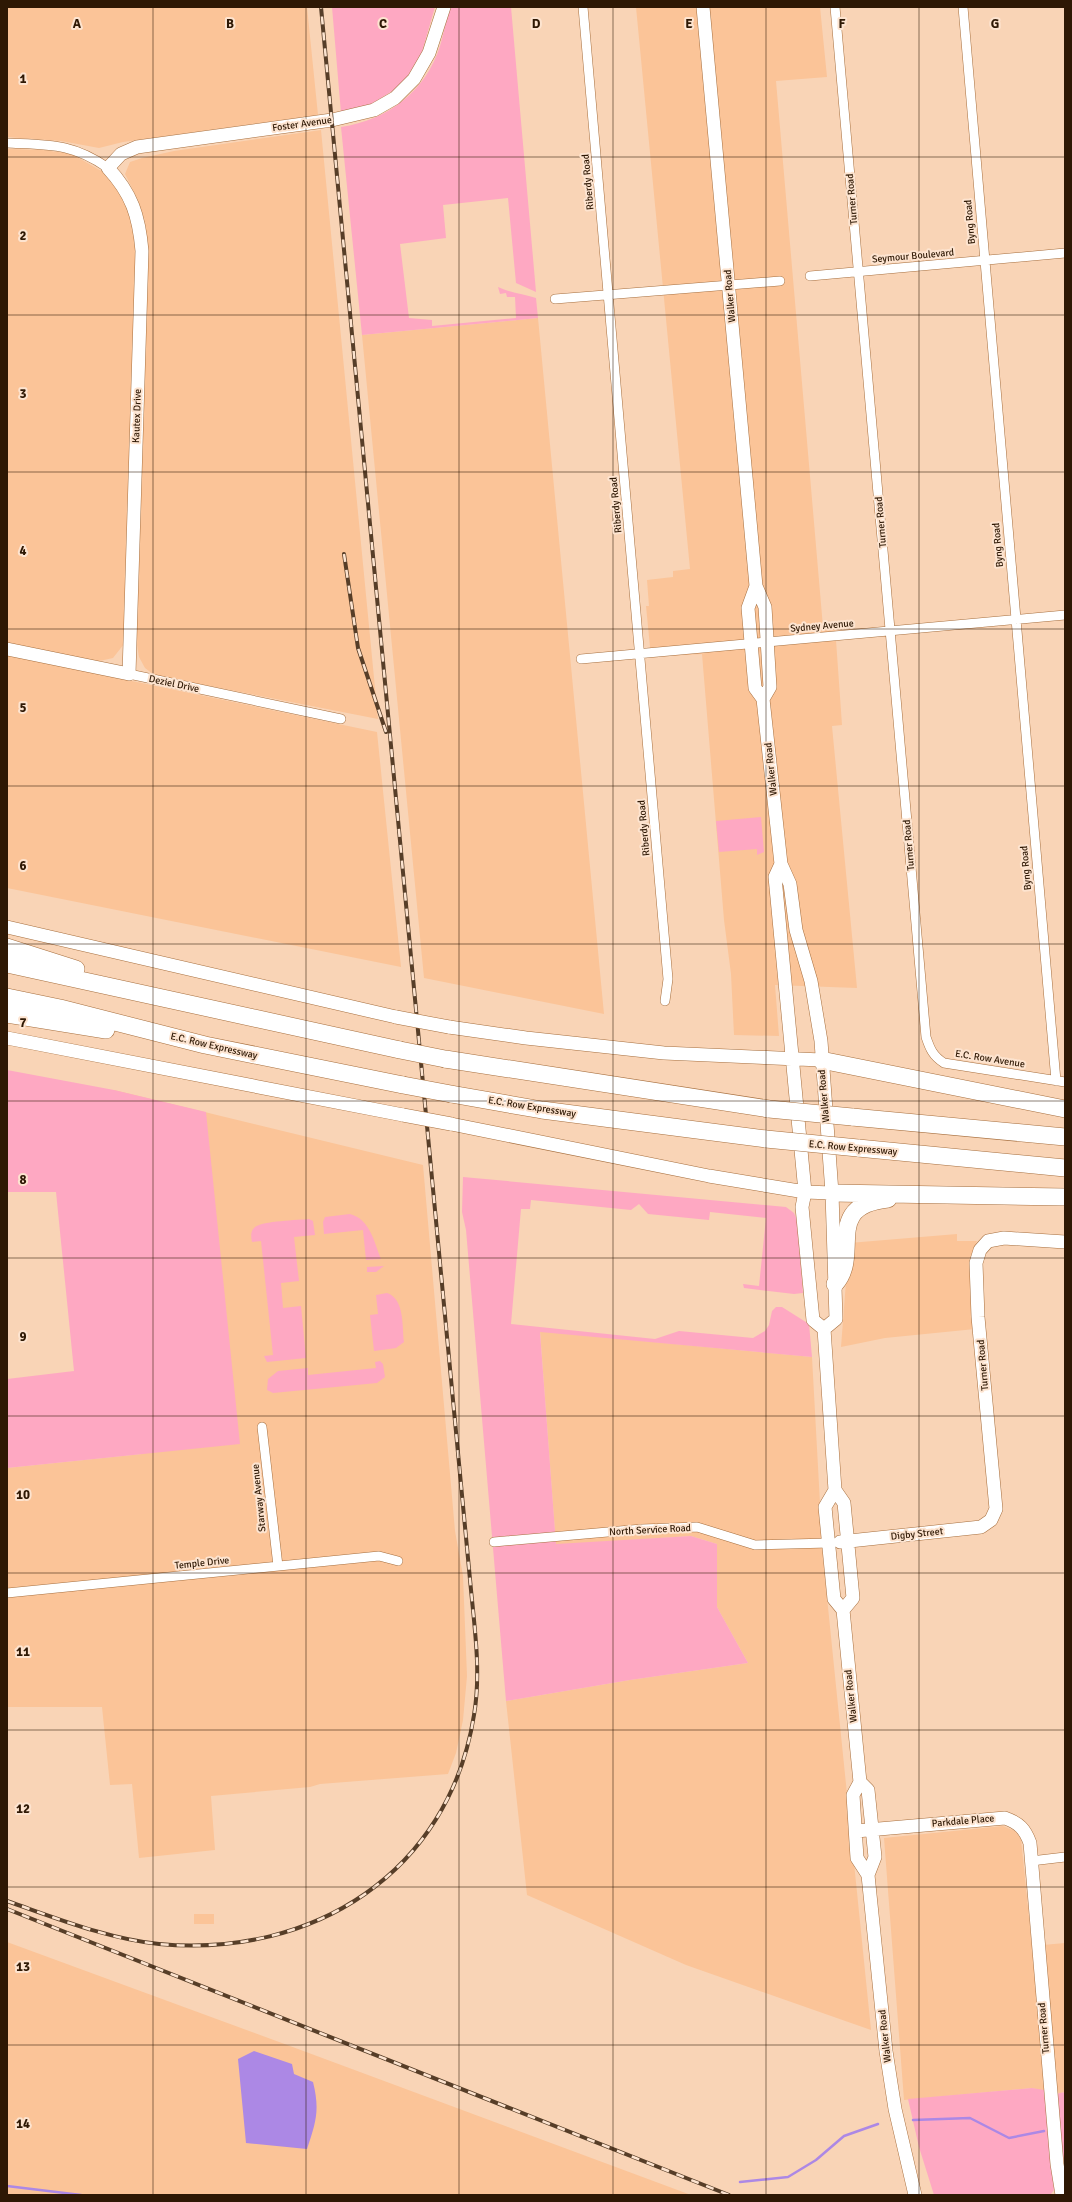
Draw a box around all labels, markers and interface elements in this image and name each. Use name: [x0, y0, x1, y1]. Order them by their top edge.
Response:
text: A: [73, 16, 82, 32]
text: B: [226, 16, 234, 32]
text: C: [379, 16, 387, 32]
text: D: [532, 16, 541, 32]
text: E: [685, 16, 693, 32]
text: F: [839, 16, 846, 32]
text: G: [991, 16, 999, 32]
text: 1: [19, 71, 27, 87]
street label: Foster Avenue: [271, 114, 333, 134]
street label: Riberdy Road: [580, 153, 596, 211]
street label: Turner Road: [844, 173, 860, 225]
street label: Byng Road: [962, 199, 978, 245]
text: 2: [19, 228, 27, 244]
street label: Seymour Boulevard: [871, 246, 955, 266]
street label: Walker Road: [722, 269, 738, 323]
text: 3: [19, 386, 27, 402]
street label: Kautex Drive: [130, 389, 144, 443]
street label: Riberdy Road: [608, 476, 624, 534]
street label: Turner Road: [873, 496, 889, 548]
street label: Byng Road: [990, 522, 1006, 568]
text: 4: [19, 543, 27, 559]
street label: Sydney Avenue: [790, 617, 854, 635]
street label: Deziel Drive: [148, 673, 200, 695]
text: 5: [19, 700, 27, 716]
street label: Walker Road: [762, 742, 780, 796]
street label: Riberdy Road: [636, 799, 652, 857]
street label: Turner Road: [901, 819, 917, 871]
street label: Byng Road: [1018, 845, 1034, 891]
text: 6: [19, 858, 27, 874]
text: 7: [19, 1015, 27, 1031]
street label: E.C. Row Expressway: [169, 1030, 259, 1062]
street label: E.C. Row Avenue: [954, 1048, 1026, 1070]
street label: Walker Road: [816, 1069, 832, 1123]
street label: E.C. Row Expressway: [487, 1094, 577, 1120]
street label: E.C. Row Expressway: [808, 1138, 898, 1158]
text: 8: [19, 1172, 27, 1188]
text: 9: [19, 1329, 27, 1345]
street label: Turner Road: [975, 1339, 991, 1391]
street label: Starway Avenue: [249, 1463, 269, 1533]
text: 10: [16, 1487, 30, 1503]
street label: North Service Road: [609, 1522, 691, 1538]
street label: Digby Street: [890, 1525, 944, 1543]
street label: Temple Drive: [174, 1554, 230, 1572]
text: 11: [16, 1644, 30, 1660]
street label: Walker Road: [842, 1669, 860, 1723]
text: 12: [16, 1801, 30, 1817]
street label: Parkdale Place: [931, 1812, 995, 1830]
text: 13: [16, 1959, 30, 1975]
street label: Turner Road: [1036, 2002, 1052, 2054]
street label: Walker Road: [876, 2009, 894, 2063]
text: 14: [16, 2116, 30, 2132]

